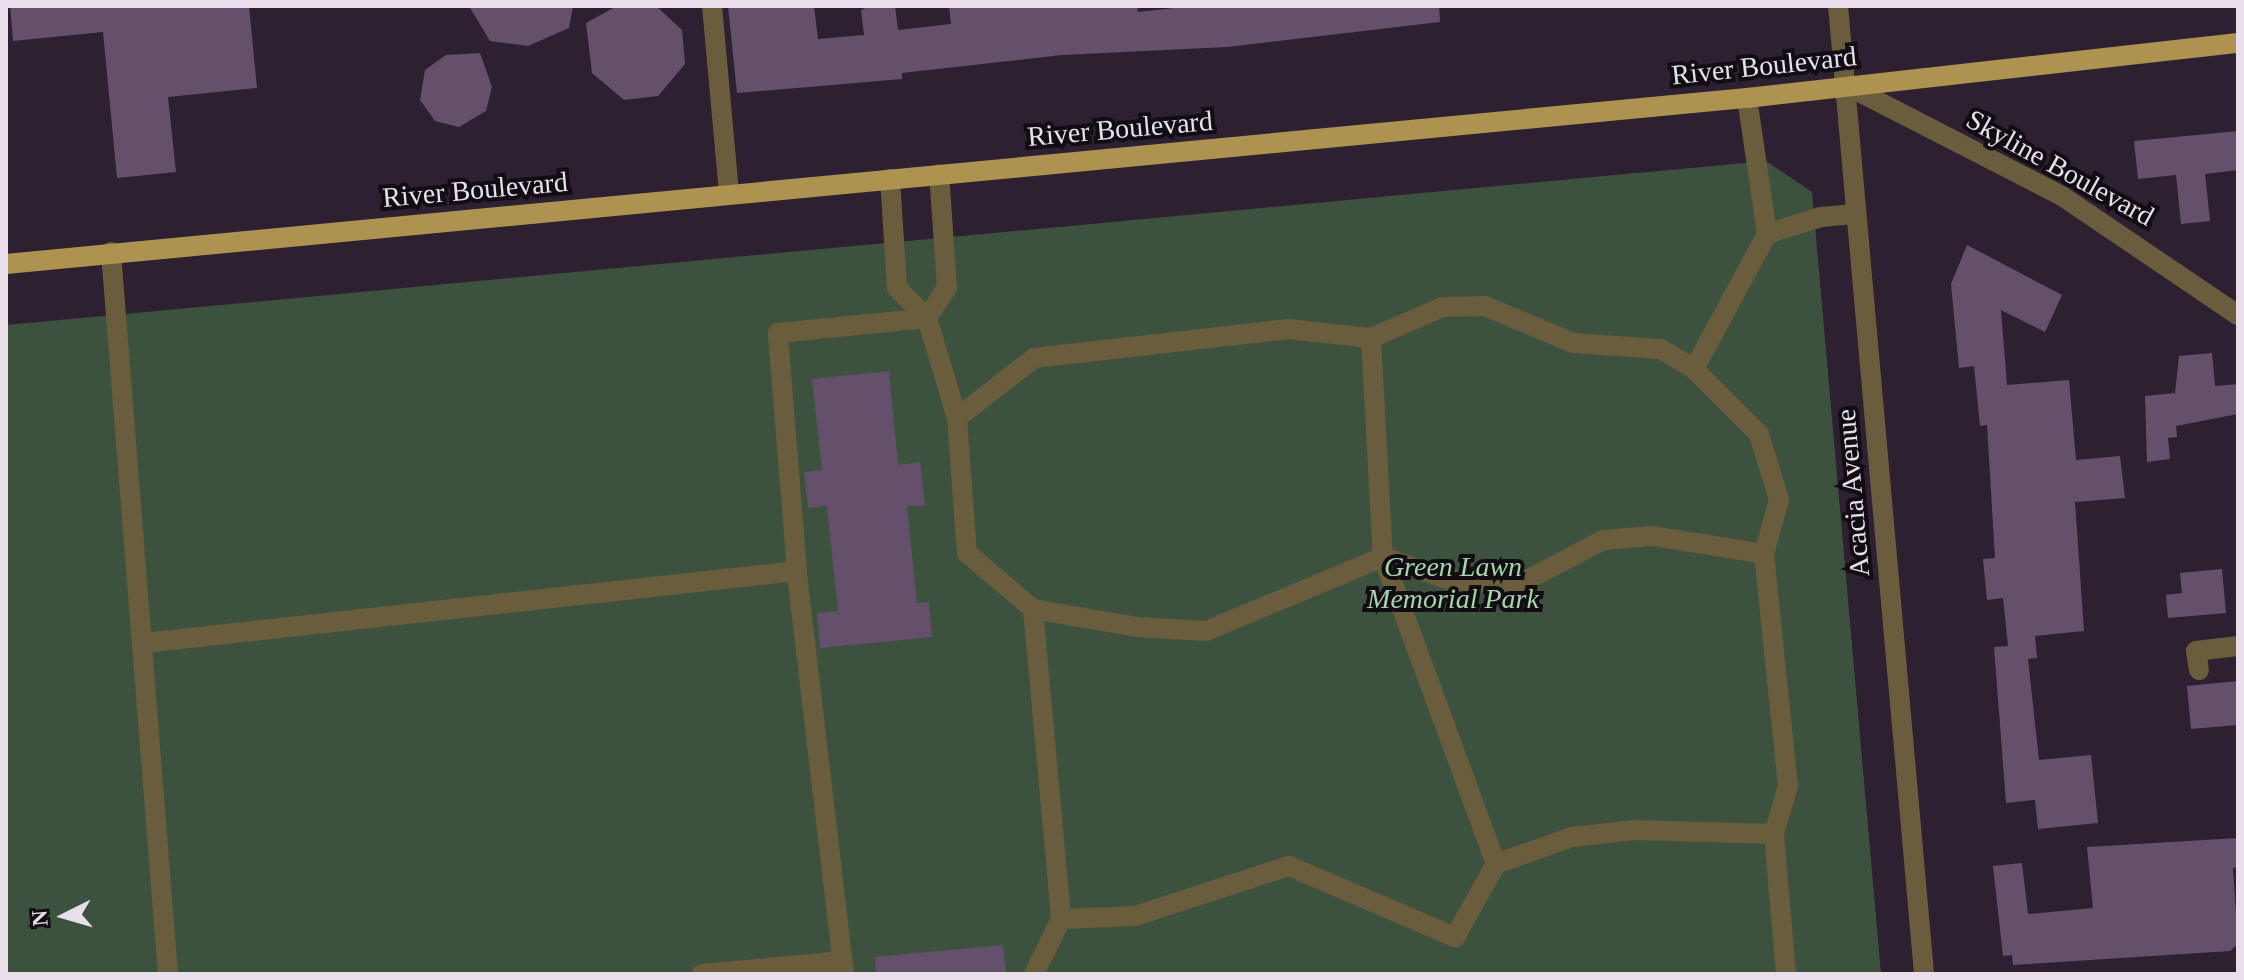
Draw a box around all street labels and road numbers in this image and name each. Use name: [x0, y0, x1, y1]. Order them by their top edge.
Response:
street label: River Boulevard: [1670, 40, 1858, 92]
street label: Skyline Boulevard: [1960, 103, 2160, 233]
street label: River Boulevard: [1026, 104, 1214, 154]
street label: River Boulevard: [381, 165, 569, 215]
street label: Acacia Avenue: [1829, 407, 1877, 579]

